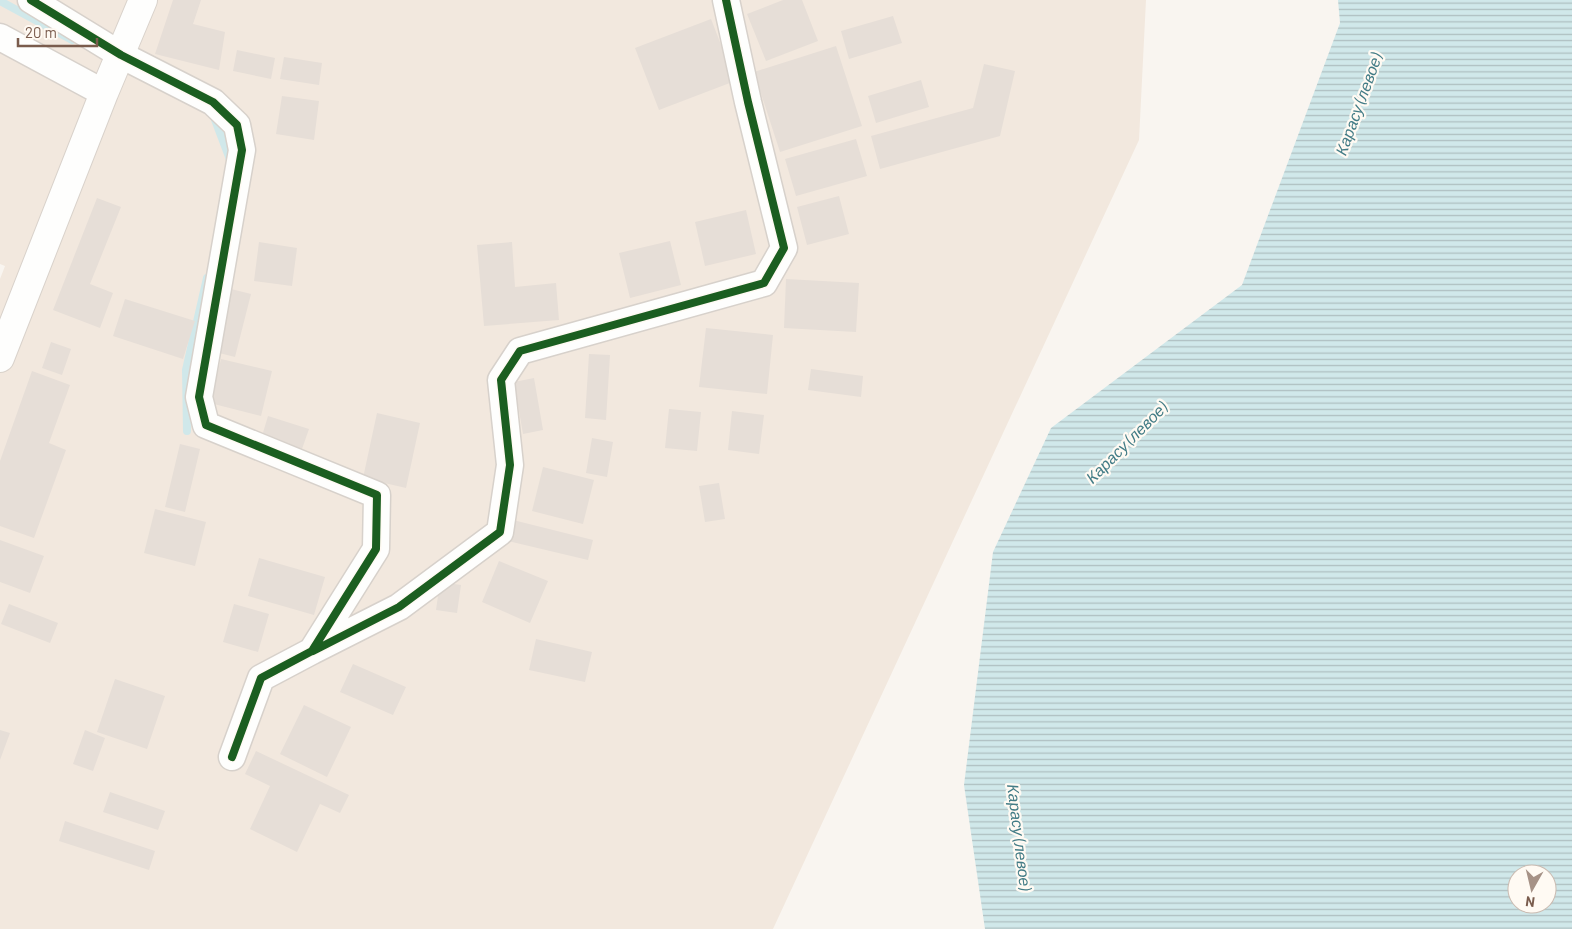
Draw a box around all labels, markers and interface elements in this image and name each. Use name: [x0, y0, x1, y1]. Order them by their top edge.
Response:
scale bar: [18, 15, 96, 47]
text: 20 m: [25, 23, 57, 41]
water label: Карасу (левое): [1331, 50, 1386, 157]
water label: Карасу (левое): [1081, 397, 1171, 487]
water label: Карасу (левое): [1004, 783, 1036, 892]
north arrow: [1507, 864, 1557, 914]
text: N: [1524, 893, 1536, 911]

